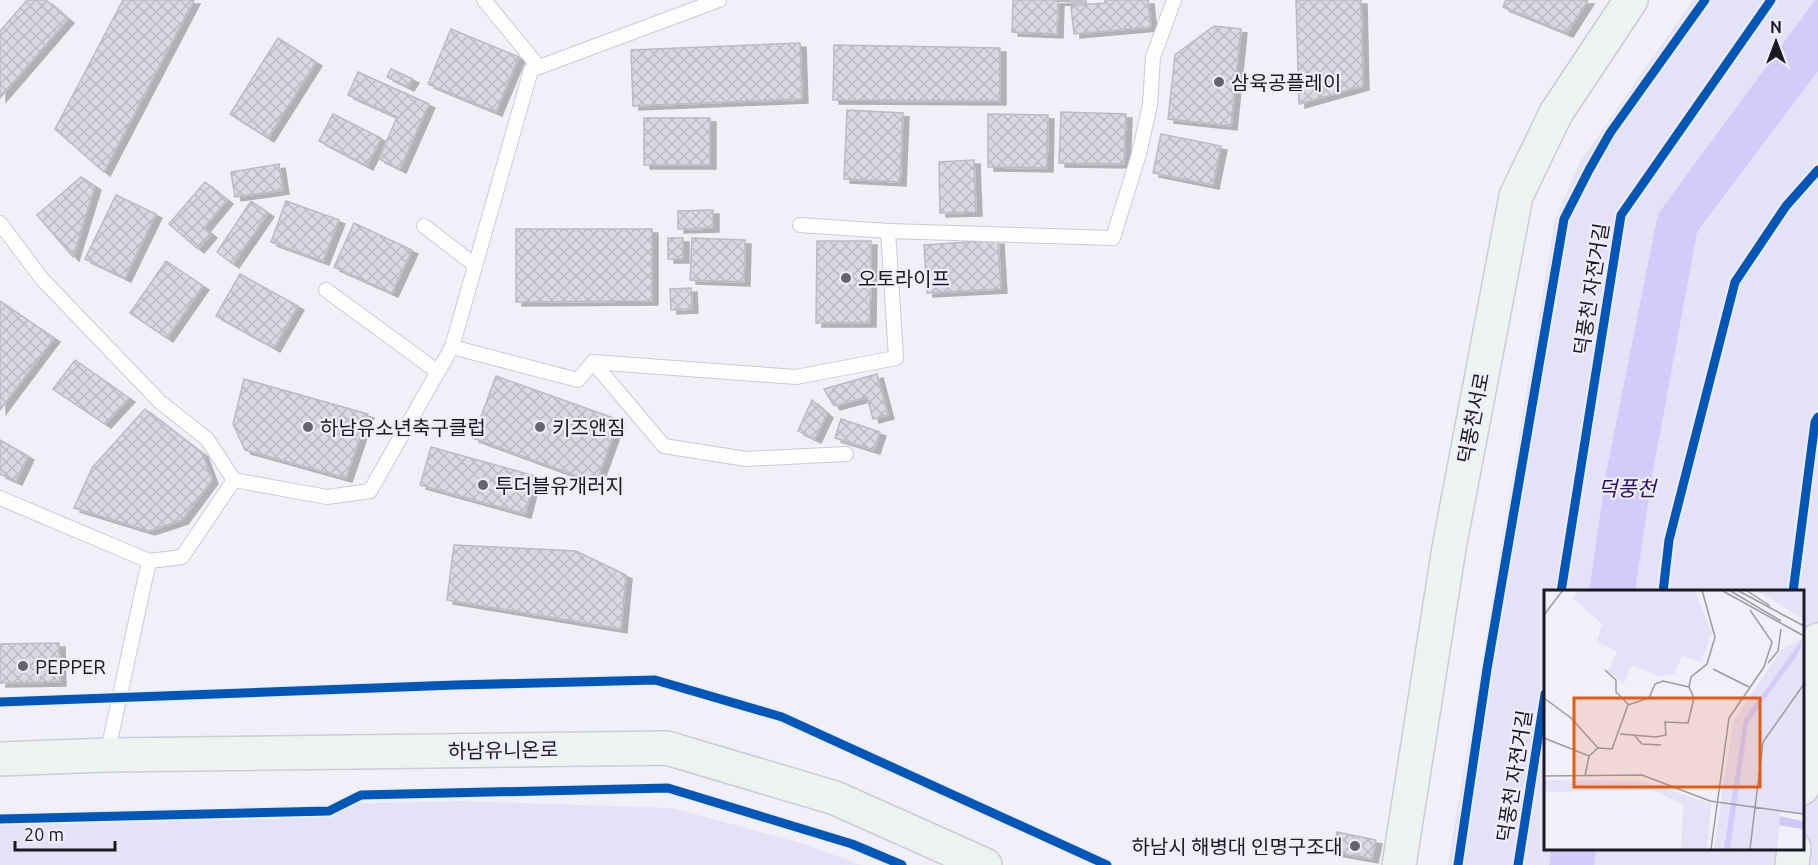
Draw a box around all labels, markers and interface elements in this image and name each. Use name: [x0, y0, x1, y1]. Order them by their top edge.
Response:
north arrow: [1746, 12, 1806, 72]
text: N: [1770, 18, 1782, 36]
place label: 삼육공플레이: [1231, 71, 1341, 94]
marker: 삼육공플레이: [1212, 75, 1226, 89]
street label: 덕풍천 자전거길: [1569, 221, 1613, 357]
place label: 오토라이프: [858, 267, 950, 290]
marker: 오토라이프: [839, 271, 853, 285]
street label: 덕풍천서로: [1453, 371, 1493, 465]
place label: 하남유소년축구클럽: [320, 416, 486, 439]
place label: 키즈앤짐: [552, 416, 626, 439]
marker: 하남유소년축구클럽: [301, 420, 315, 434]
marker: 키즈앤짐: [533, 420, 547, 434]
place label: 투더블유개러지: [495, 474, 624, 497]
water label: 덕풍천: [1598, 476, 1659, 500]
marker: 투더블유개러지: [476, 478, 490, 492]
inset map: [1544, 590, 1803, 850]
place label: PEPPER: [35, 655, 106, 678]
marker: PEPPER: [16, 659, 30, 673]
street label: 덕풍천 자전거길: [1492, 708, 1536, 844]
street label: 하남유니온로: [448, 738, 558, 762]
scale bar: [15, 814, 116, 852]
text: 20 m: [24, 824, 64, 844]
place label: 하남시 해병대 인명구조대: [1131, 835, 1343, 858]
marker: 하남시 해병대 인명구조대: [1348, 839, 1362, 853]

